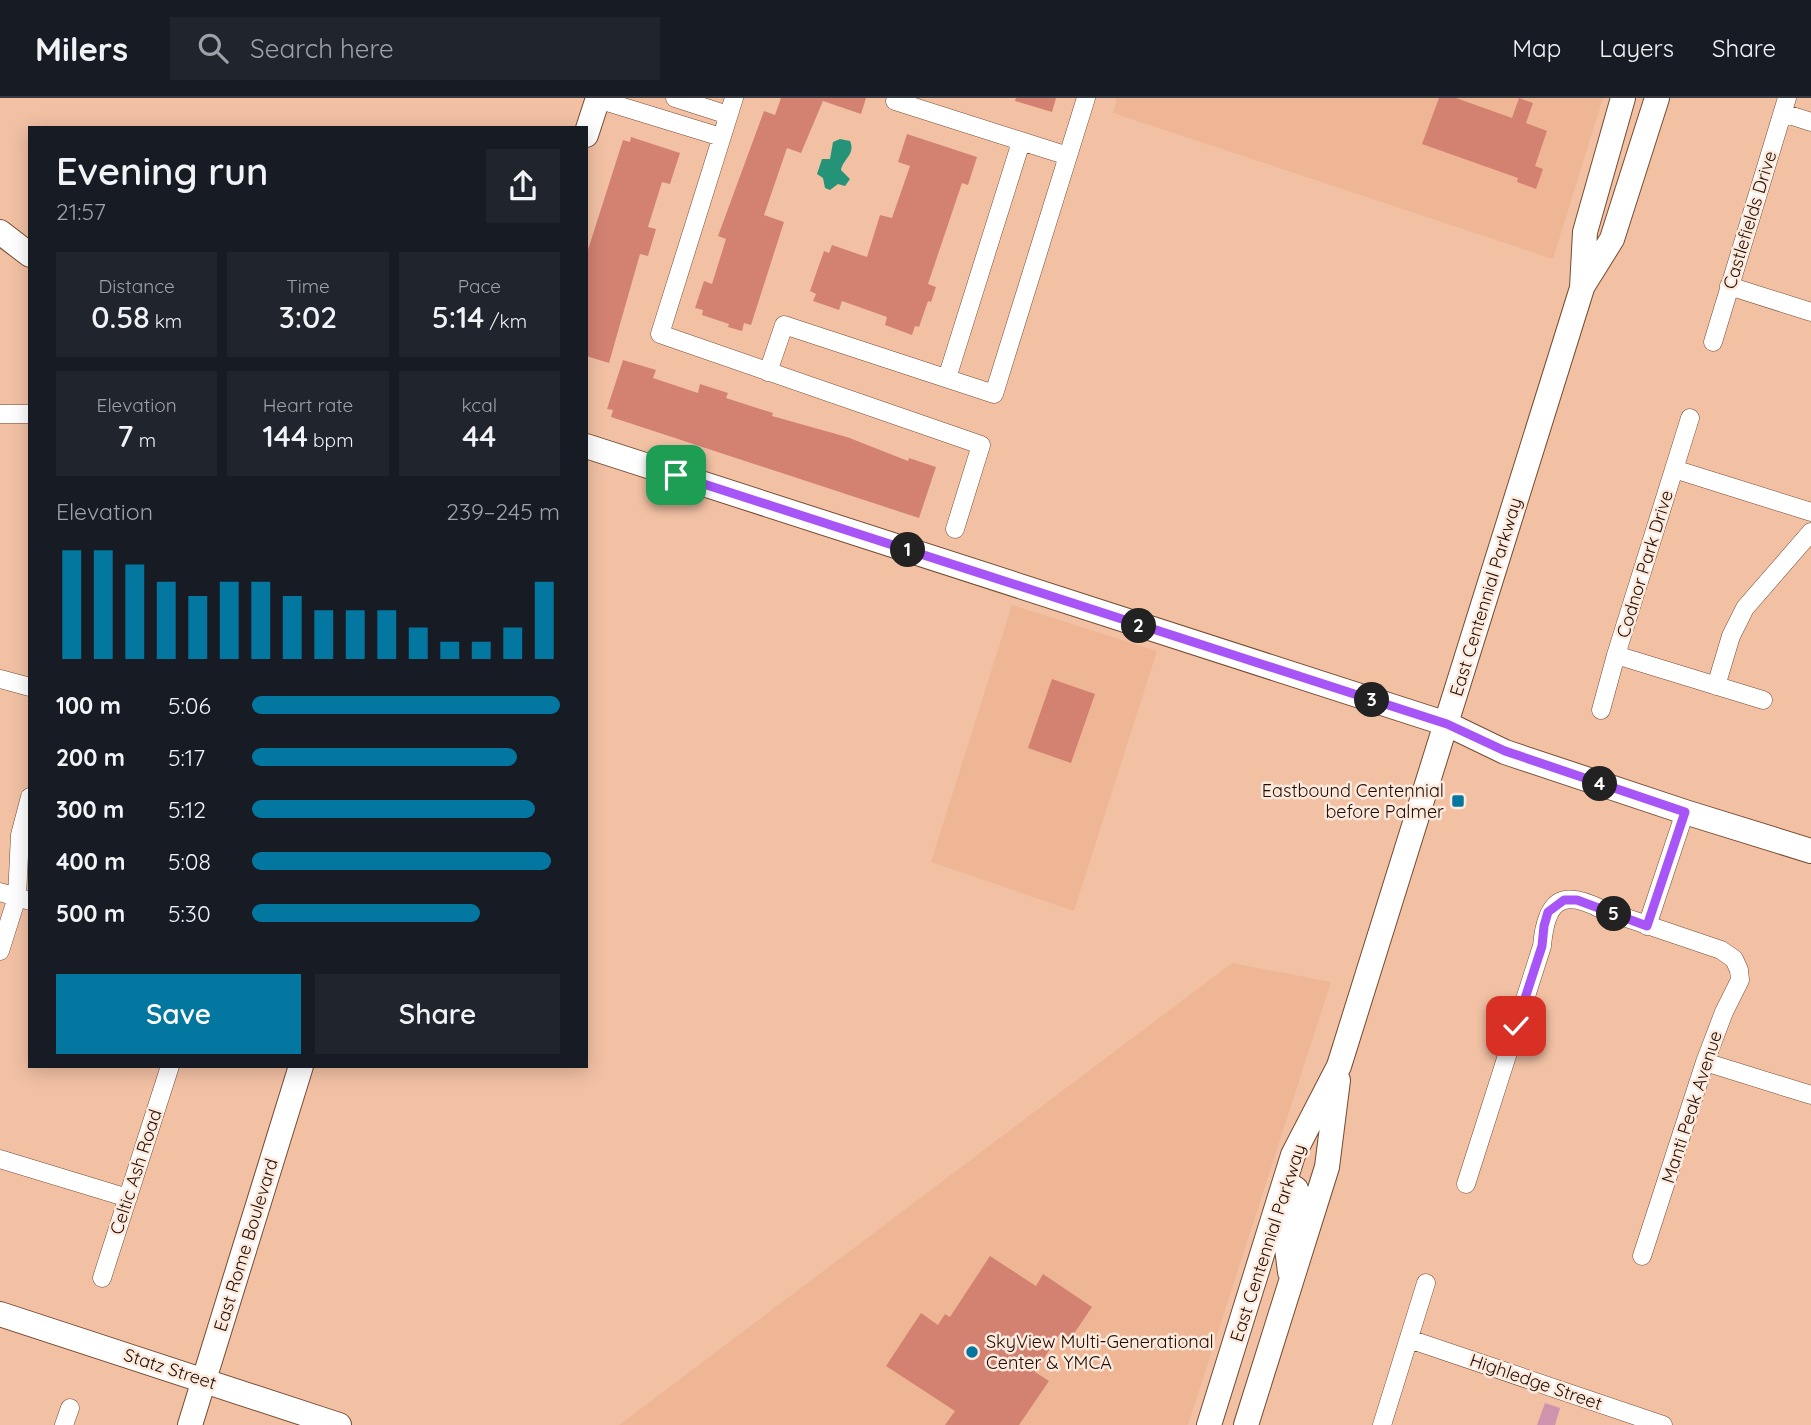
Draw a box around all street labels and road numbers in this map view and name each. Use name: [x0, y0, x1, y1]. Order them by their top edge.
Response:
street label: Castlefields Drive: [1718, 148, 1781, 292]
street label: Codnor Park Drive: [1611, 487, 1678, 640]
street label: East Centennial Parkway: [1444, 495, 1527, 699]
street label: Manti Peak Avenue: [1656, 1028, 1727, 1186]
street label: Celtic Ash Road: [104, 1106, 167, 1237]
street label: East Centennial Parkway: [1225, 1141, 1310, 1345]
street label: East Rome Boulevard: [208, 1156, 283, 1334]
street label: Statz Street: [121, 1343, 219, 1394]
street label: Highledge Street: [1467, 1348, 1605, 1415]

